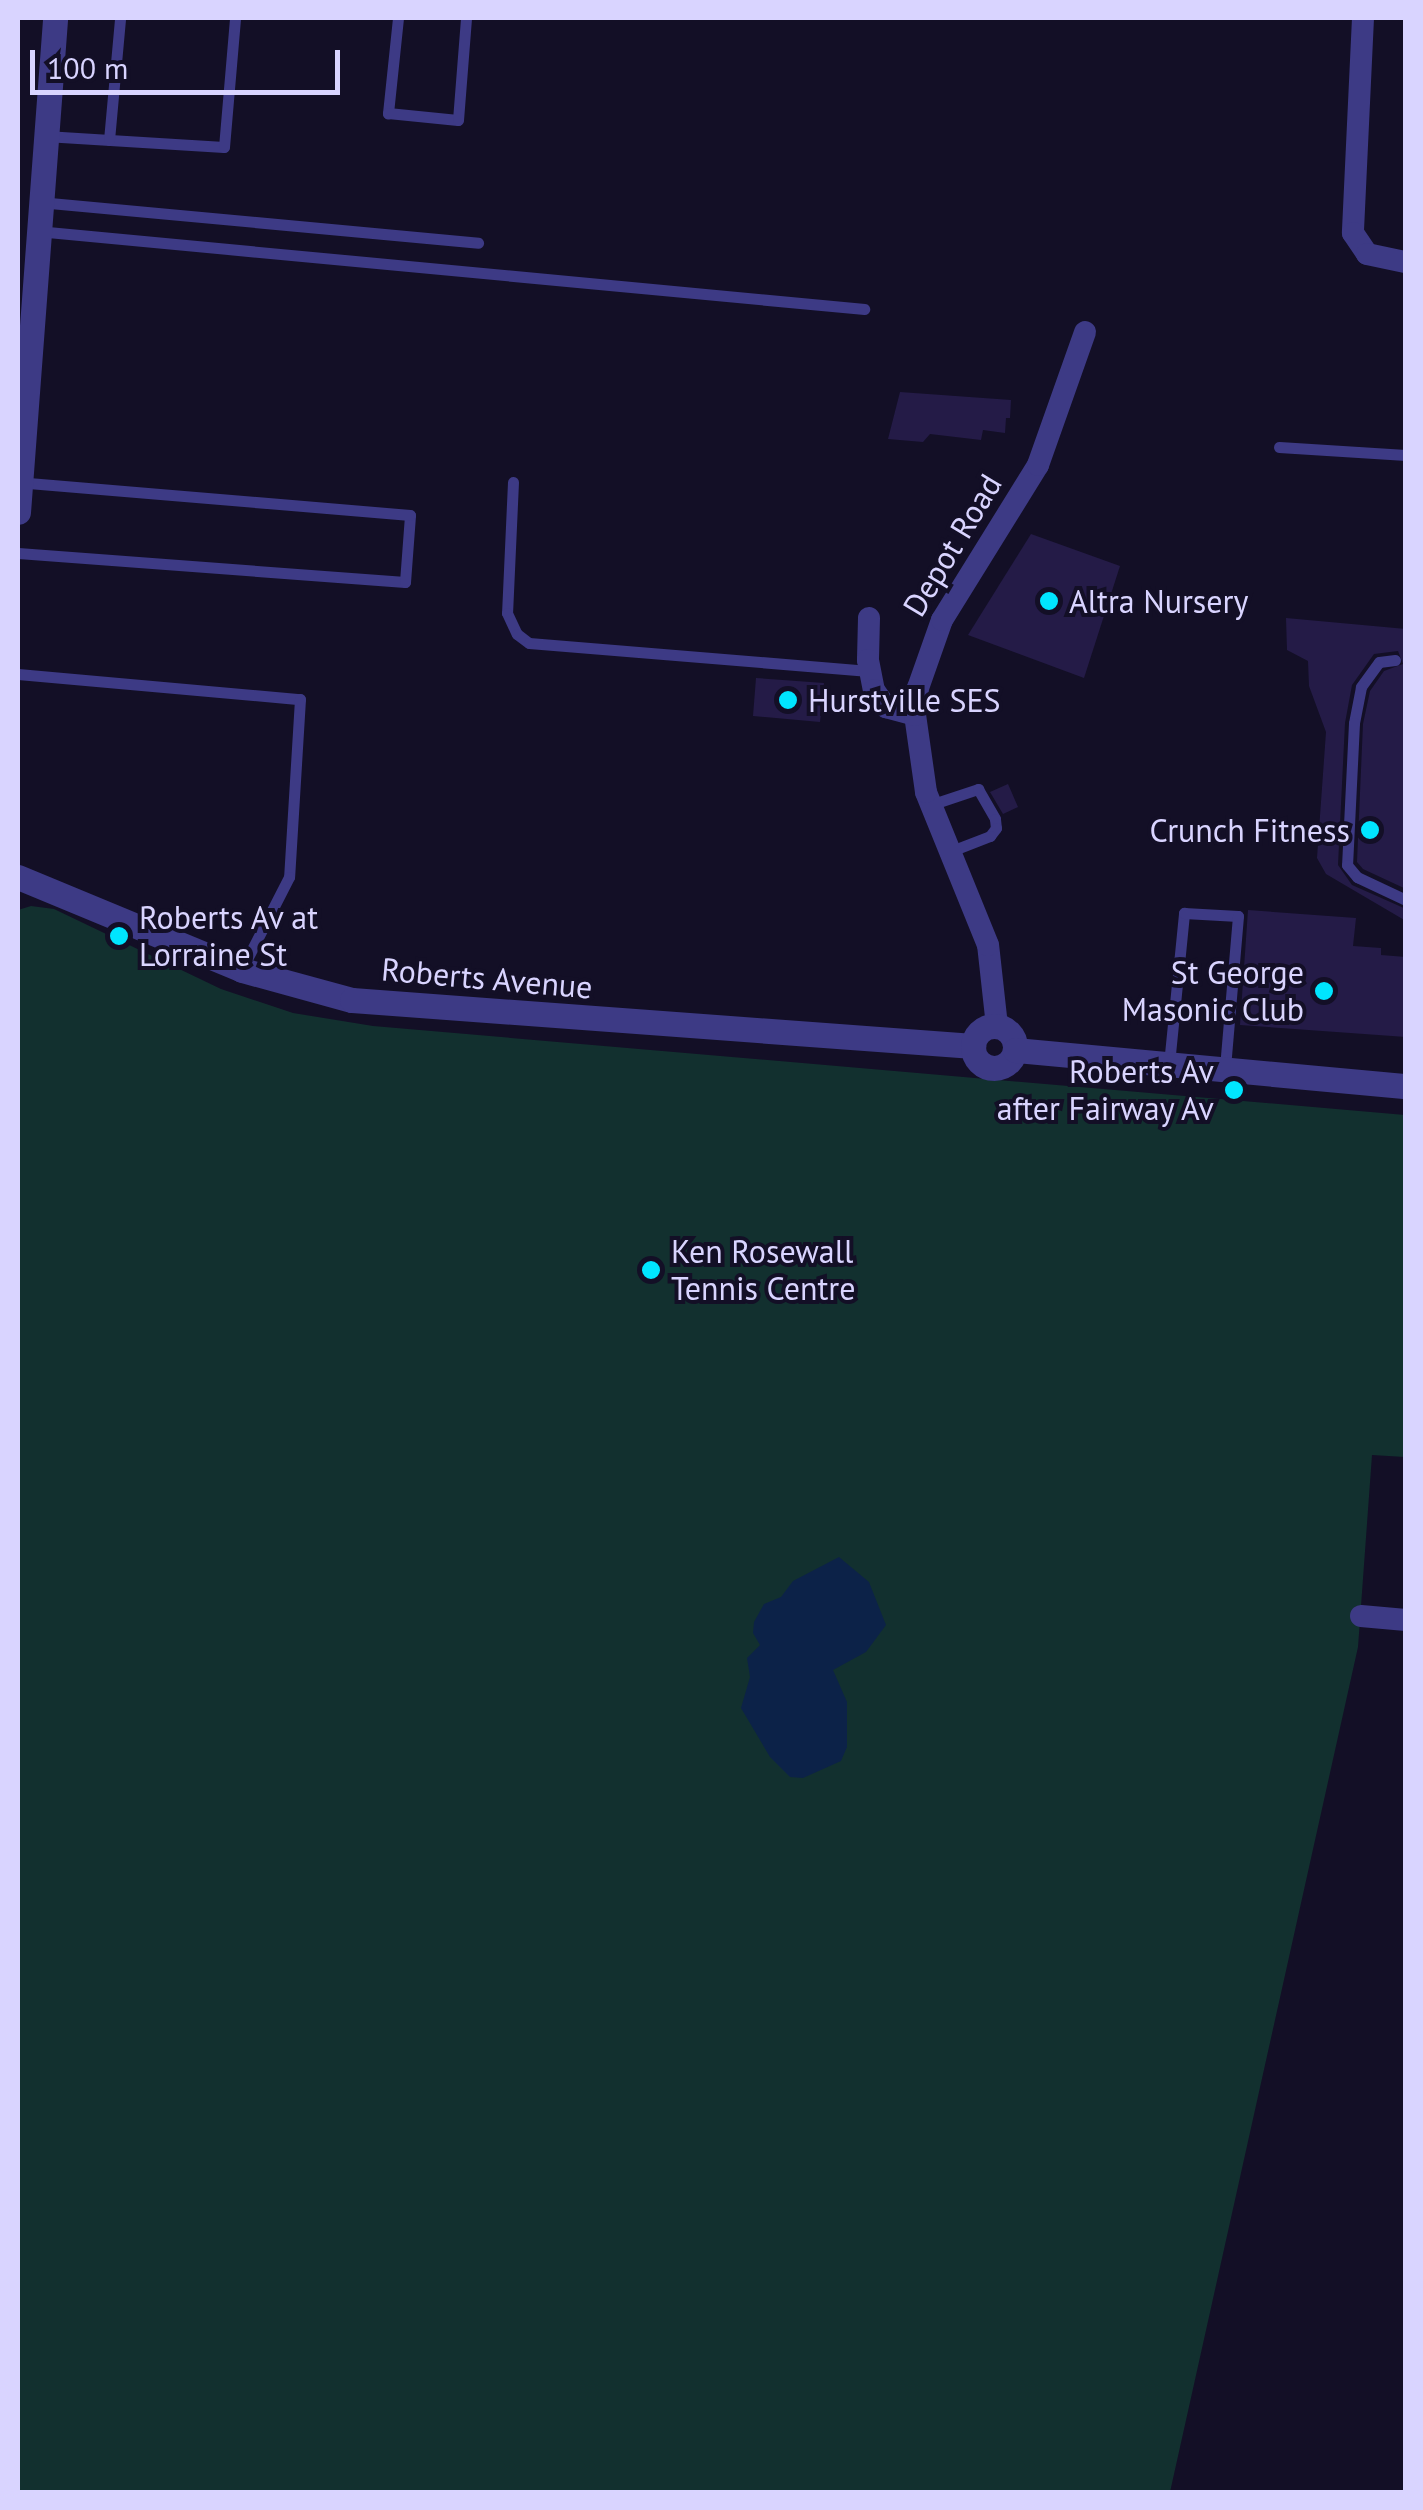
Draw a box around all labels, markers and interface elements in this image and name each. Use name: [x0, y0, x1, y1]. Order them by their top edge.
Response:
scale bar: [35, 30, 345, 92]
text: 100 m: [47, 48, 128, 87]
street label: Depot Road: [895, 467, 1009, 623]
place label: Altra Nursery: [1069, 582, 1248, 620]
marker: Altra Nursery: [1038, 590, 1060, 612]
place label: Hurstville SES: [808, 681, 1001, 719]
marker: Hurstville SES: [777, 689, 799, 711]
place label: Crunch Fitness: [1149, 811, 1350, 849]
marker: Crunch Fitness: [1359, 819, 1381, 841]
place label: Roberts Av at Lorraine St: [139, 899, 320, 974]
marker: Roberts Av at Lorraine St: [108, 925, 130, 947]
street label: Roberts Avenue: [379, 950, 595, 1006]
place label: St George Masonic Club: [1121, 954, 1304, 1029]
marker: St George Masonic Club: [1313, 980, 1335, 1002]
place label: Roberts Av after Fairway Av: [995, 1053, 1214, 1128]
marker: Roberts Av after Fairway Av: [1223, 1079, 1245, 1101]
place label: Ken Rosewall Tennis Centre: [671, 1233, 855, 1308]
marker: Ken Rosewall Tennis Centre: [640, 1259, 662, 1281]

